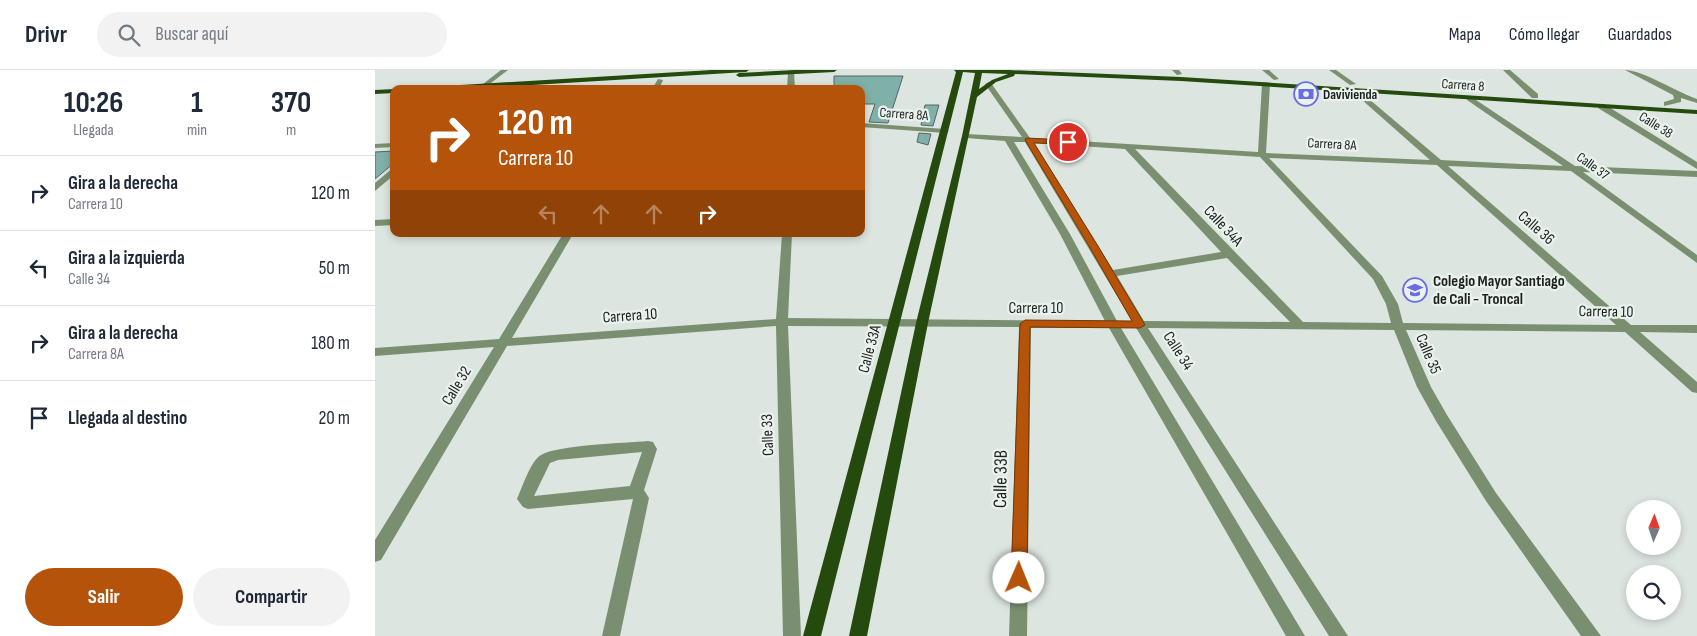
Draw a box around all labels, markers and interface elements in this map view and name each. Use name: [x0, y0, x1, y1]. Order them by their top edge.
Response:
search box: [97, 12, 447, 57]
text: Drivr: [25, 20, 67, 49]
icon: search: [115, 21, 143, 49]
text: Buscar aquí: [155, 23, 228, 46]
text: Mapa: [1449, 24, 1481, 45]
text: Cómo llegar: [1509, 24, 1580, 45]
text: Guardados: [1608, 24, 1672, 45]
street label: Carrera 8: [1441, 75, 1485, 95]
bank icon: Davivienda: [1293, 81, 1319, 107]
text: 10:26: [64, 85, 123, 121]
text: 1: [191, 85, 203, 121]
text: 370: [271, 85, 311, 121]
place label: Davivienda: [1323, 86, 1378, 103]
text: 120 m: [498, 102, 573, 145]
street label: Carrera 8A: [879, 104, 930, 124]
icon: right: [415, 105, 480, 170]
street label: Calle 38: [1636, 108, 1676, 142]
text: Llegada: [73, 121, 114, 140]
text: min: [187, 121, 207, 140]
text: m: [286, 121, 296, 140]
pin: [1047, 121, 1089, 163]
icon: arrive: [1054, 128, 1082, 156]
street label: Carrera 8A: [1307, 134, 1358, 154]
text: Carrera 10: [498, 145, 573, 172]
street label: Calle 37: [1573, 148, 1613, 184]
text: Gira a la derecha: [68, 172, 178, 195]
icon: right: [25, 179, 53, 207]
text: 120 m: [312, 182, 350, 205]
text: Carrera 10: [68, 195, 123, 214]
icon: left: [534, 200, 562, 228]
icon: ahead: [587, 200, 615, 228]
icon: ahead: [640, 200, 668, 228]
icon: right: [693, 200, 721, 228]
street label: Calle 34A: [1199, 202, 1247, 250]
street label: Calle 36: [1514, 207, 1558, 249]
text: Gira a la izquierda: [68, 247, 185, 270]
icon: left: [25, 254, 53, 282]
text: 50 m: [319, 257, 350, 280]
text: Calle 34: [68, 270, 110, 289]
place label: Colegio Mayor Santiago de Cali - Troncal: [1433, 272, 1565, 309]
school or university icon: Colegio Mayor Santiago de Cali - Troncal: [1402, 277, 1428, 303]
street label: Carrera 10: [1009, 299, 1063, 318]
street label: Carrera 10: [1578, 302, 1634, 322]
street label: Carrera 10: [602, 305, 658, 327]
text: Gira a la derecha: [68, 322, 178, 345]
street label: Calle 33A: [855, 323, 886, 375]
street label: Calle 34: [1159, 328, 1198, 374]
icon: right: [25, 329, 53, 357]
street label: Calle 35: [1411, 331, 1445, 377]
text: 180 m: [311, 332, 350, 355]
text: Carrera 8A: [68, 345, 124, 364]
street label: Calle 32: [438, 363, 476, 409]
icon: arrive: [25, 404, 53, 432]
text: Llegada al destino: [68, 407, 187, 430]
text: 20 m: [318, 407, 350, 430]
street label: Calle 33: [758, 414, 778, 456]
street label: Calle 33B: [989, 450, 1013, 508]
north arrow: [1626, 500, 1681, 555]
map controls: [1626, 500, 1681, 620]
position arrow: [992, 551, 1044, 603]
button: search: [1626, 565, 1681, 620]
button: Salir: [25, 568, 183, 626]
button: Compartir: [193, 568, 350, 626]

